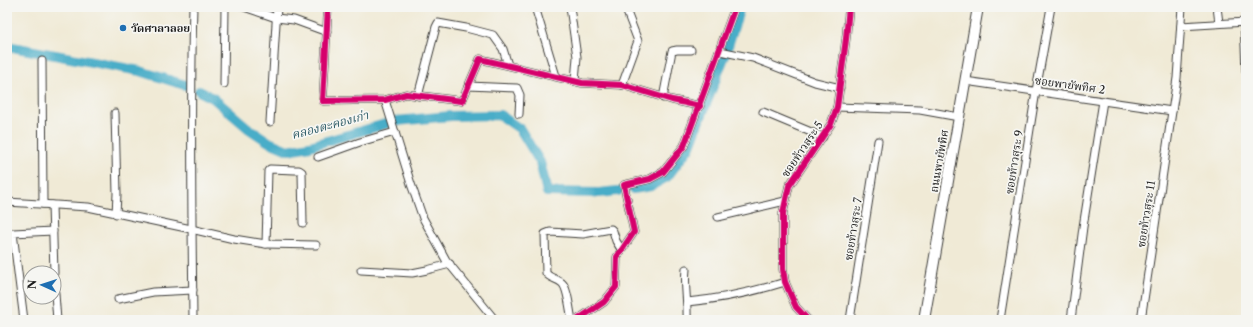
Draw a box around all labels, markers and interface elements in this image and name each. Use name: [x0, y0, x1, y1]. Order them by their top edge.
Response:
place label: วัดศาลาลอย: [131, 21, 190, 35]
marker: วัดศาลาลอย: [118, 23, 128, 33]
street label: ซอยพายัพทิศ 2: [1034, 73, 1106, 97]
water label: คลองตะคองเก่า: [290, 107, 371, 142]
street label: ซอยท้าวสุระ 5: [778, 118, 827, 180]
street label: ถนนพายัพทิศ: [927, 129, 951, 193]
street label: ซอยท้าวสุระ 9: [1002, 129, 1027, 195]
street label: ซอยท้าวสุระ 11: [1134, 179, 1159, 249]
street label: ซอยท้าวสุระ 7: [841, 196, 866, 262]
north arrow: [22, 265, 62, 305]
text: N: [25, 279, 39, 290]

